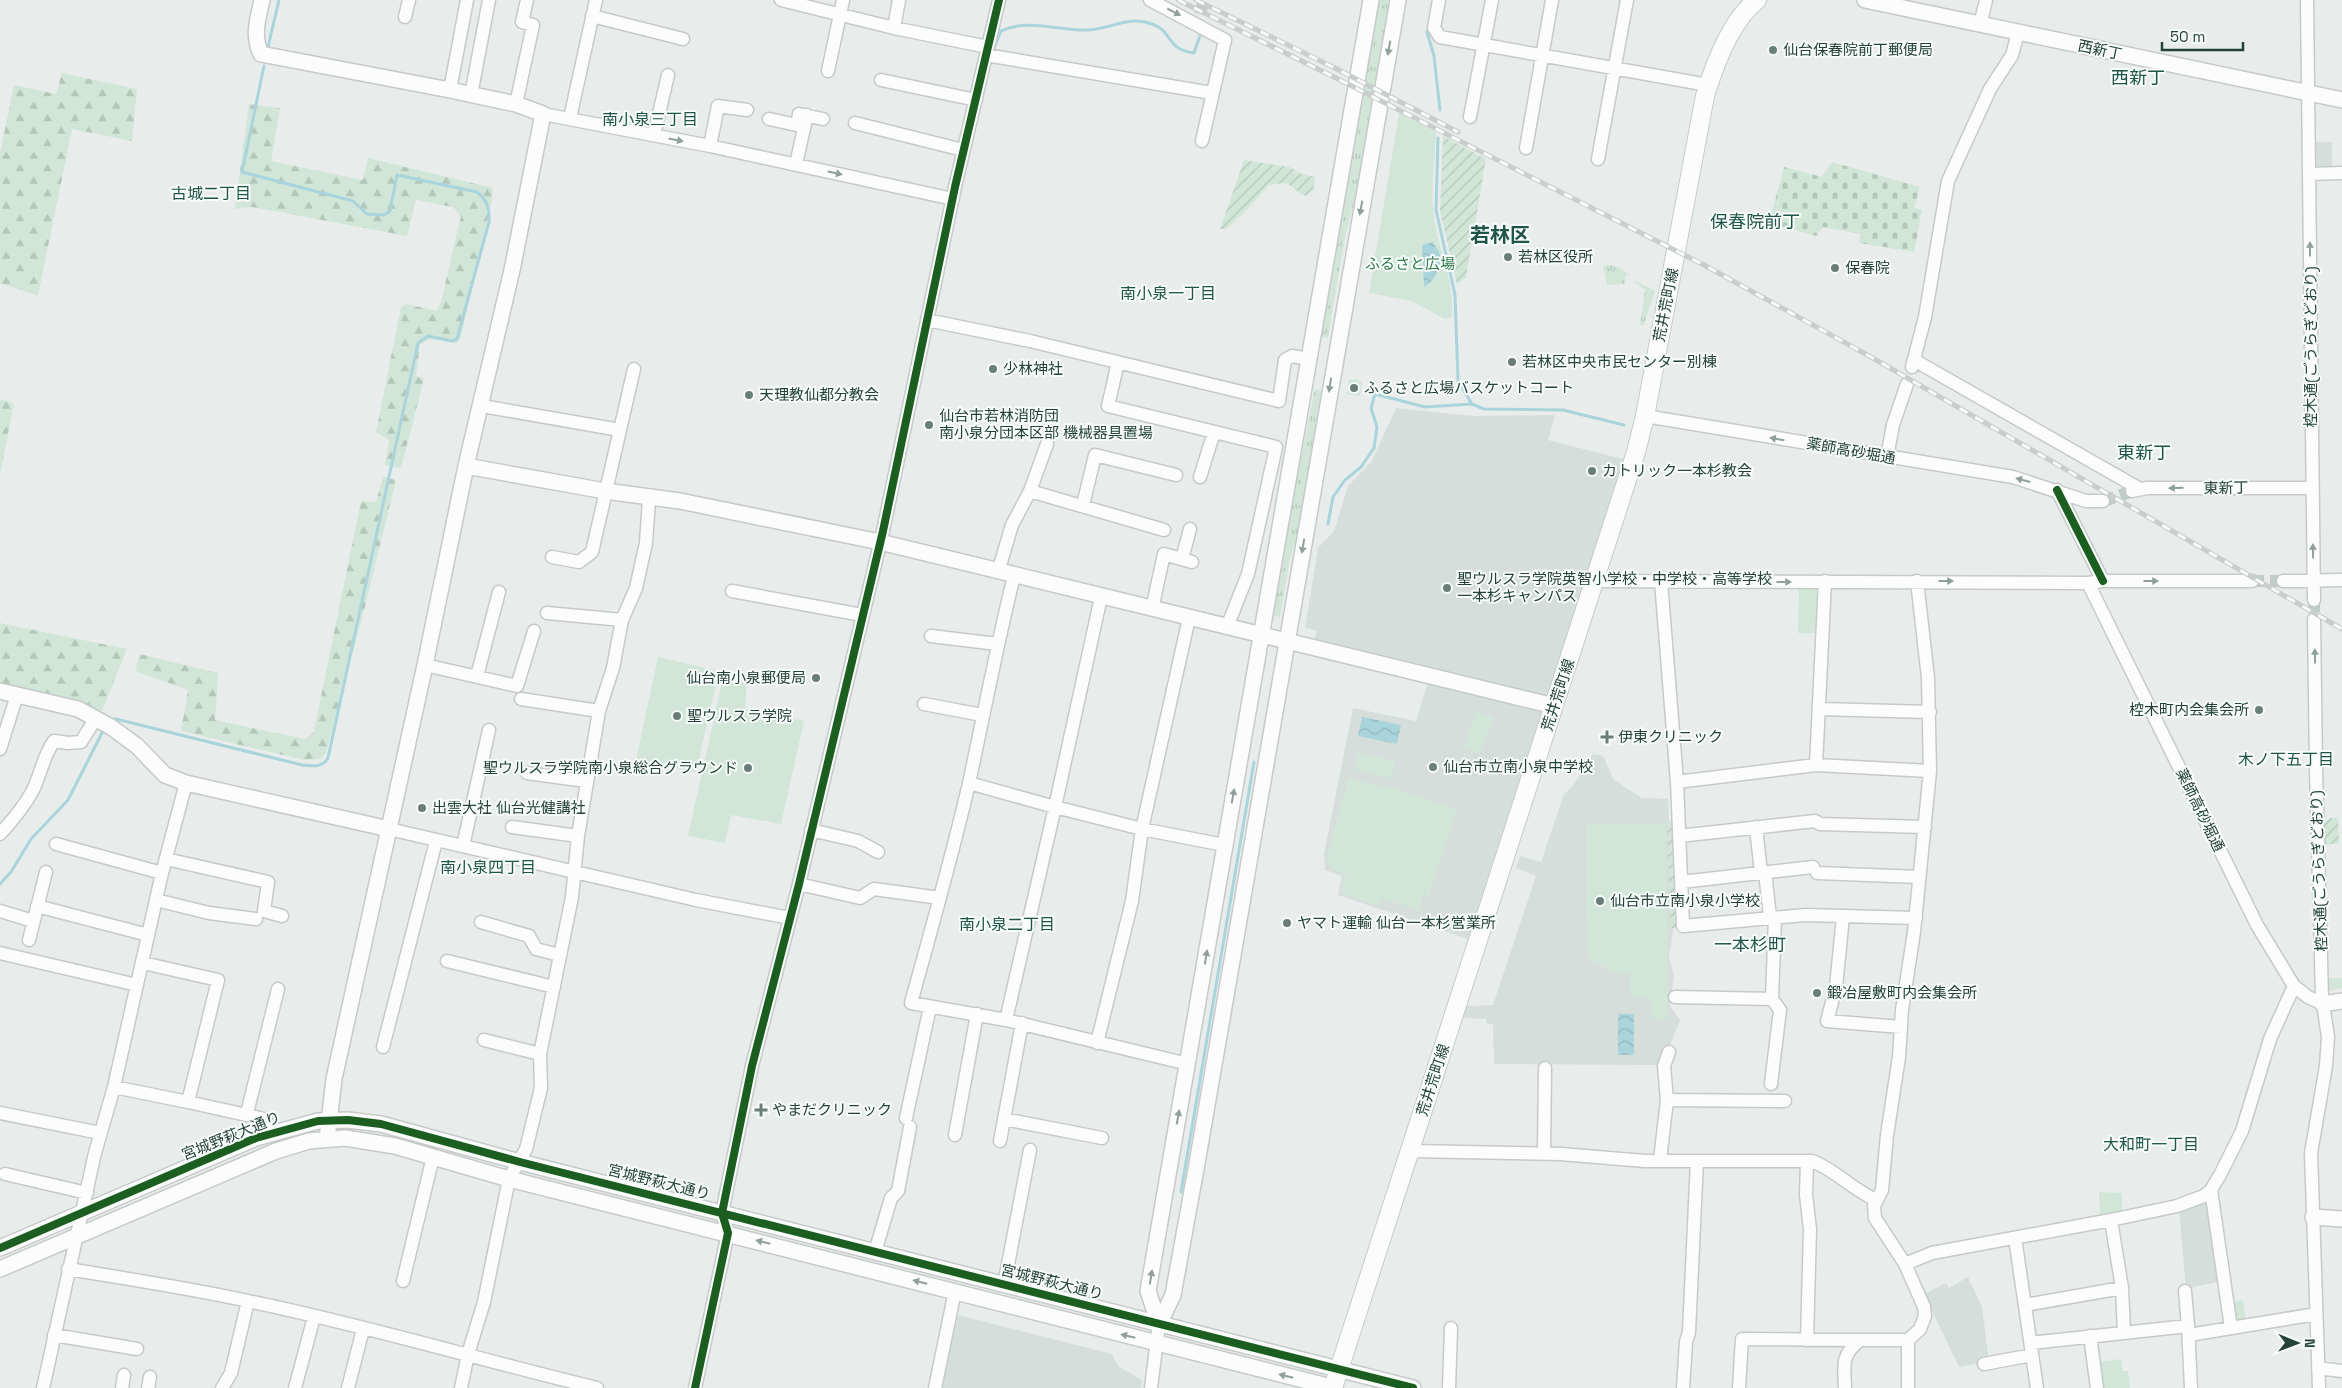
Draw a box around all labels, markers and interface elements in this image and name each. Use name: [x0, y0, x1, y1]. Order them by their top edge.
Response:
one-way arrow: [1167, 8, 1181, 16]
scale bar: [2162, 20, 2243, 52]
text: 50 m: [2170, 27, 2205, 46]
street label: 西新丁: [2076, 36, 2124, 63]
one-way arrow: [1385, 40, 1393, 56]
place label: 仙台保春院前丁郵便局: [1783, 40, 1933, 59]
marker: 仙台保春院前丁郵便局: [1767, 44, 1779, 56]
district label: 西新丁: [2111, 66, 2165, 89]
district label: 南小泉三丁目: [602, 109, 698, 130]
one-way arrow: [669, 136, 685, 144]
one-way arrow: [828, 169, 843, 177]
district label: 古城二丁目: [171, 183, 251, 204]
one-way arrow: [1356, 200, 1364, 216]
district label: 保春院前丁: [1710, 210, 1800, 233]
district label: 若林区: [1470, 222, 1530, 248]
one-way arrow: [2306, 241, 2314, 257]
place label: 若林区役所: [1518, 247, 1593, 266]
marker: 若林区役所: [1502, 251, 1514, 263]
park label: ふるさと広場: [1365, 254, 1455, 273]
place label: 保春院: [1845, 258, 1890, 277]
marker: 保春院: [1829, 262, 1841, 274]
street label: 荒井荒町線: [1649, 266, 1682, 344]
street label: 椌木通(ごうらぎどおり): [2301, 266, 2321, 428]
district label: 南小泉一丁目: [1120, 283, 1216, 304]
place label: 若林区中央市民センター別棟: [1522, 352, 1717, 371]
marker: 若林区中央市民センター別棟: [1506, 356, 1518, 368]
place label: 少林神社: [1003, 359, 1063, 378]
marker: 少林神社: [987, 363, 999, 375]
one-way arrow: [1326, 378, 1334, 394]
place label: ふるさと広場バスケットコート: [1364, 378, 1574, 397]
marker: ふるさと広場バスケットコート: [1348, 382, 1360, 394]
place label: 天理教仙都分教会: [759, 385, 879, 404]
marker: 天理教仙都分教会: [743, 389, 755, 401]
place label: 仙台市若林消防団 南小泉分団本区部 機械器具置場: [939, 406, 1153, 442]
marker: 仙台市若林消防団 南小泉分団本区部 機械器具置場: [923, 419, 935, 431]
street label: 薬師高砂堀通: [1805, 433, 1897, 468]
one-way arrow: [1768, 434, 1784, 442]
district label: 東新丁: [2117, 441, 2171, 464]
place label: カトリック一本杉教会: [1602, 461, 1752, 480]
marker: カトリック一本杉教会: [1586, 465, 1598, 477]
one-way arrow: [2016, 476, 2031, 484]
street label: 東新丁: [2203, 478, 2249, 497]
one-way arrow: [2167, 484, 2183, 492]
one-way arrow: [1298, 538, 1306, 554]
one-way arrow: [2309, 543, 2317, 559]
place label: 聖ウルスラ学院英智小学校・中学校・高等学校 一本杉キャンパス: [1457, 569, 1772, 605]
one-way arrow: [1776, 577, 1792, 585]
one-way arrow: [1938, 577, 1954, 585]
one-way arrow: [2144, 577, 2160, 585]
marker: 聖ウルスラ学院英智小学校・中学校・高等学校 一本杉キャンパス: [1441, 582, 1453, 594]
one-way arrow: [2311, 648, 2319, 664]
street label: 荒井荒町線: [1537, 656, 1578, 733]
place label: 仙台南小泉郵便局: [686, 668, 806, 687]
marker: 仙台南小泉郵便局: [810, 672, 822, 684]
place label: 椌木町内会集会所: [2129, 700, 2249, 719]
marker: 椌木町内会集会所: [2253, 704, 2265, 716]
place label: 聖ウルスラ学院: [687, 706, 792, 725]
marker: 聖ウルスラ学院: [671, 710, 683, 722]
place label: 伊東クリニック: [1618, 727, 1723, 746]
marker: 伊東クリニック: [1600, 730, 1614, 744]
district label: 木ノ下五丁目: [2238, 749, 2334, 770]
place label: 仙台市立南小泉中学校: [1443, 757, 1593, 776]
place label: 聖ウルスラ学院南小泉総合グラウンド: [483, 758, 738, 777]
marker: 仙台市立南小泉中学校: [1427, 761, 1439, 773]
marker: 聖ウルスラ学院南小泉総合グラウンド: [742, 762, 754, 774]
street label: 薬師高砂堀通: [2172, 765, 2229, 854]
one-way arrow: [1230, 788, 1238, 804]
street label: 椌木通(ごうらぎどおり): [2306, 790, 2332, 952]
place label: 出雲大社 仙台光健講社: [432, 798, 586, 817]
marker: 出雲大社 仙台光健講社: [416, 802, 428, 814]
district label: 南小泉四丁目: [440, 857, 536, 878]
place label: 仙台市立南小泉小学校: [1610, 891, 1760, 910]
marker: 仙台市立南小泉小学校: [1594, 895, 1606, 907]
place label: ヤマト運輸 仙台一本杉営業所: [1297, 913, 1496, 932]
district label: 南小泉二丁目: [959, 914, 1055, 935]
marker: ヤマト運輸 仙台一本杉営業所: [1281, 917, 1293, 929]
district label: 一本杉町: [1714, 933, 1786, 956]
one-way arrow: [1203, 948, 1211, 964]
place label: 鍛冶屋敷町内会集会所: [1827, 983, 1977, 1002]
marker: 鍛冶屋敷町内会集会所: [1811, 987, 1823, 999]
street label: 荒井荒町線: [1412, 1041, 1453, 1118]
place label: やまだクリニック: [772, 1100, 892, 1119]
marker: やまだクリニック: [754, 1103, 768, 1117]
street label: 宮城野萩大通り: [179, 1107, 283, 1164]
one-way arrow: [1175, 1108, 1183, 1124]
district label: 大和町一丁目: [2103, 1134, 2199, 1155]
street label: 宮城野萩大通り: [606, 1160, 712, 1203]
one-way arrow: [755, 1238, 770, 1246]
street label: 宮城野萩大通り: [999, 1260, 1105, 1303]
one-way arrow: [1147, 1268, 1155, 1284]
one-way arrow: [913, 1278, 928, 1286]
north arrow: [2272, 1318, 2322, 1368]
one-way arrow: [1121, 1332, 1136, 1340]
text: N: [2301, 1338, 2319, 1348]
one-way arrow: [1279, 1372, 1294, 1380]

